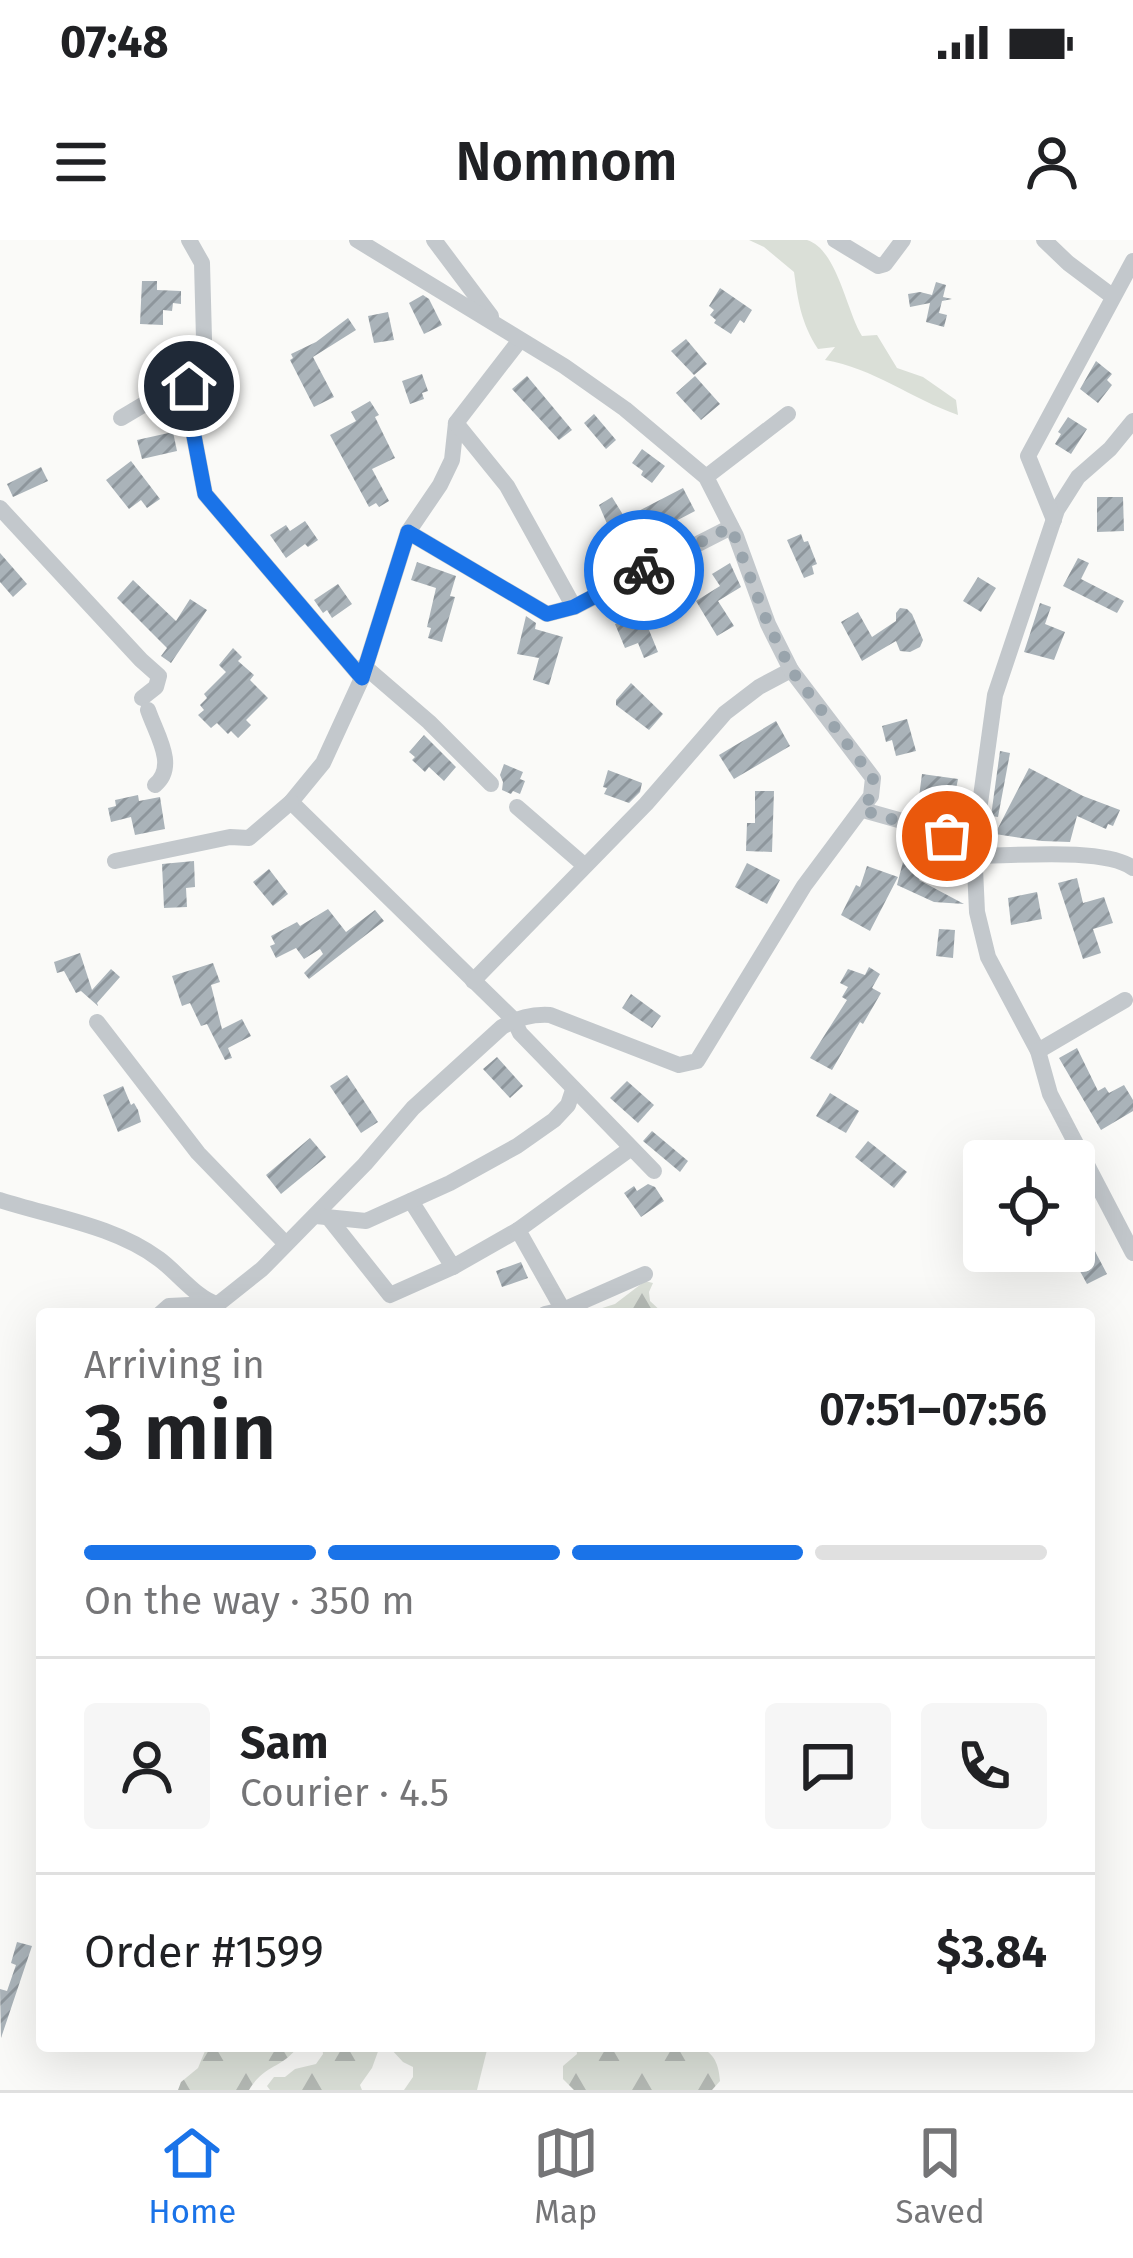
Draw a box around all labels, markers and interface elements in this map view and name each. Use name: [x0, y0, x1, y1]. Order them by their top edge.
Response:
text: 07:48: [60, 15, 169, 69]
icon: menu: [48, 129, 114, 195]
icon: person: [1019, 129, 1085, 195]
text: Nomnom: [456, 130, 678, 194]
pin: [138, 335, 240, 437]
icon: home: [156, 353, 222, 419]
courier: [584, 510, 704, 630]
icon: bike: [611, 537, 677, 603]
pin: [896, 785, 998, 887]
icon: bag: [914, 803, 980, 869]
map controls: [963, 1140, 1095, 1272]
button: locate: [963, 1140, 1095, 1272]
text: Arriving in: [84, 1342, 265, 1388]
text: 07:51–07:56: [819, 1383, 1047, 1437]
text: 3 min: [84, 1386, 277, 1480]
text: On the way · 350 m: [84, 1578, 415, 1624]
button: person: [84, 1703, 210, 1829]
button: chat: [765, 1703, 891, 1829]
button: phone: [921, 1703, 1047, 1829]
text: Sam: [240, 1716, 328, 1770]
text: Courier · 4.5: [240, 1770, 449, 1816]
text: Order #1599: [84, 1925, 324, 1979]
text: $3.84: [937, 1925, 1047, 1979]
tab: Home: [148, 2120, 236, 2232]
tab: Map: [533, 2120, 599, 2232]
tab: Saved: [895, 2120, 985, 2232]

